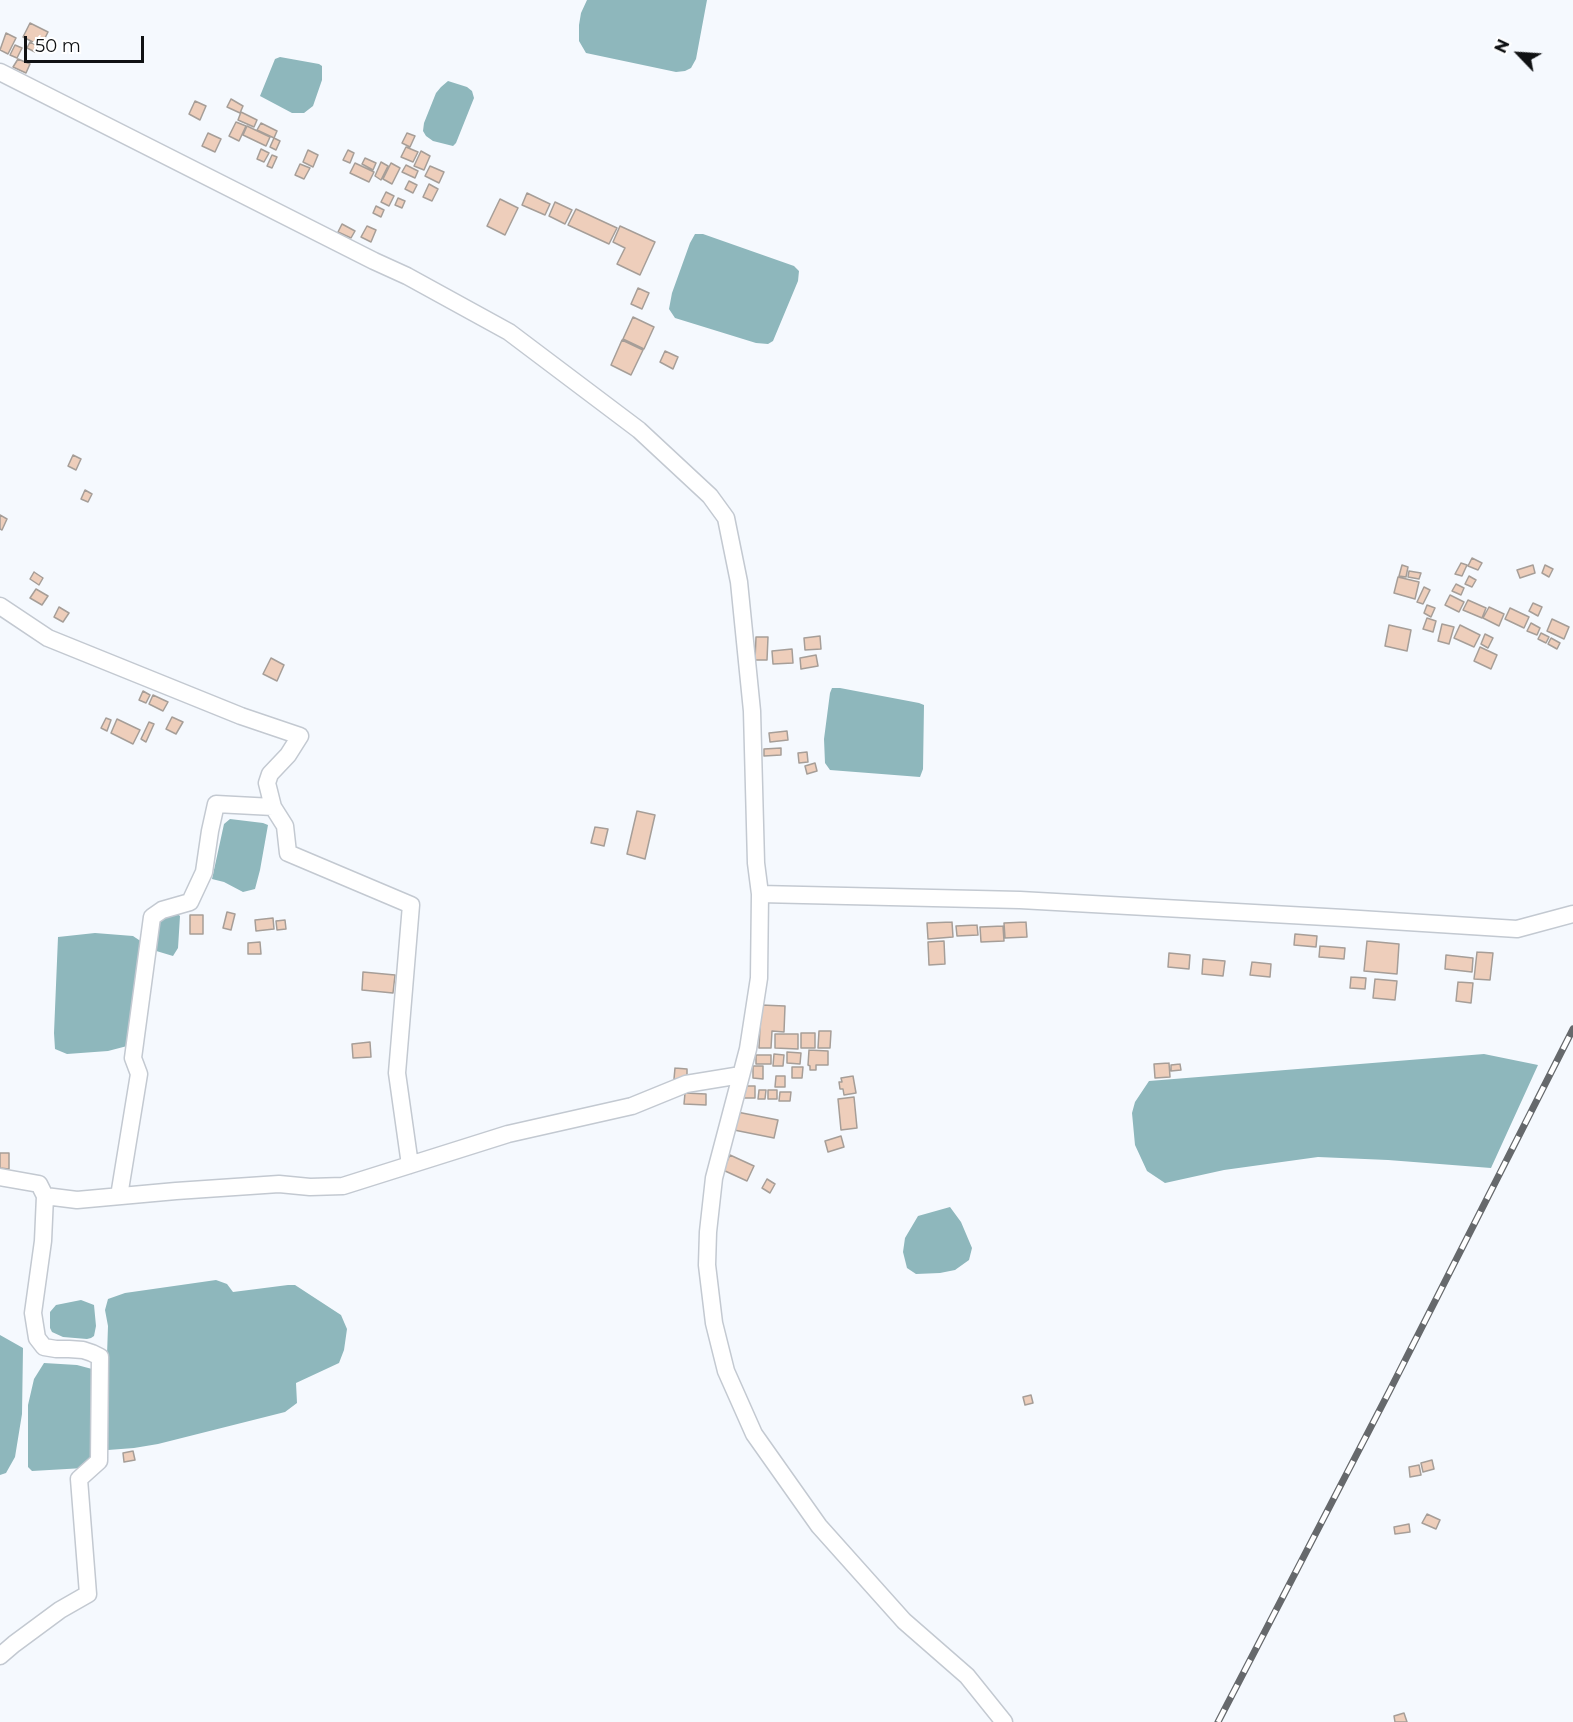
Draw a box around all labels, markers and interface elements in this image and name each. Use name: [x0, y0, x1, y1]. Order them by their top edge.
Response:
scale bar: [27, 24, 147, 62]
north arrow: [1489, 24, 1549, 84]
text: 50 m: [35, 35, 81, 57]
text: N: [1491, 36, 1514, 56]

